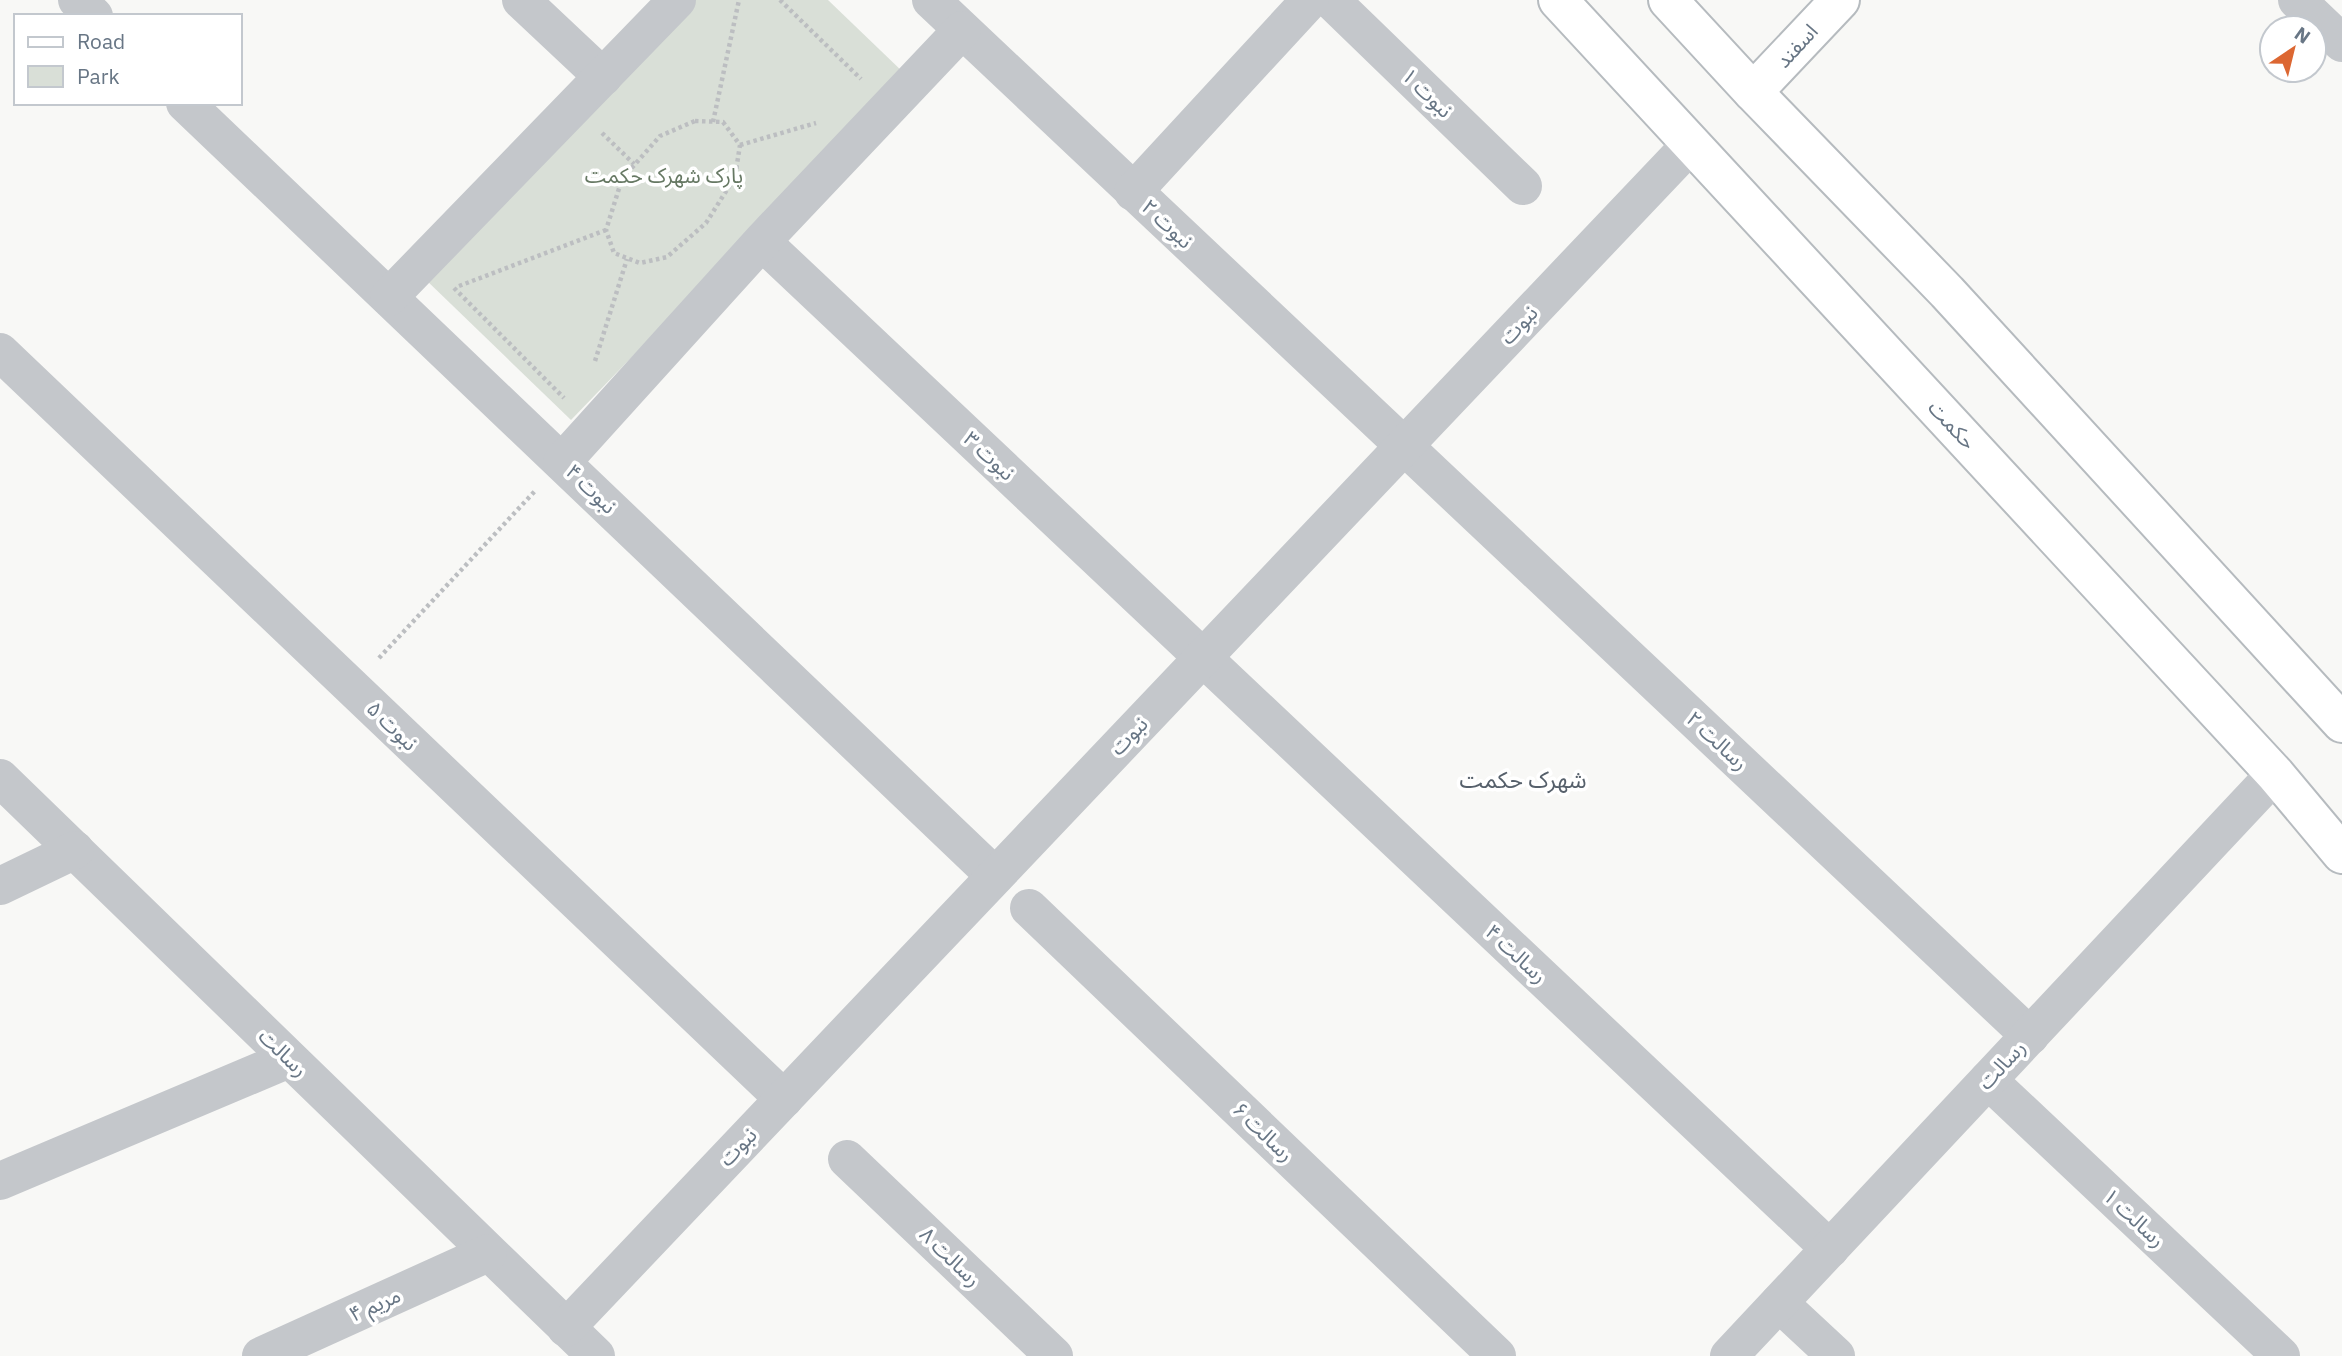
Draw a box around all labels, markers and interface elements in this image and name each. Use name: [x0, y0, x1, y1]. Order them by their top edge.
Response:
legend: [14, 14, 242, 105]
north arrow: [2258, 14, 2328, 84]
street label: اسفند: [1769, 17, 1824, 73]
text: N: [2290, 21, 2315, 49]
text: Road: [77, 27, 125, 55]
street label: نبوت ۱: [1396, 61, 1459, 123]
text: Park: [77, 62, 120, 90]
park label: پارک شهرک حکمت: [585, 161, 743, 189]
street label: نبوت ۲: [1136, 192, 1199, 254]
street label: نبوت: [1493, 299, 1543, 350]
street label: حکمت: [1923, 394, 1983, 455]
street label: نبوت ۳: [958, 424, 1021, 486]
street label: نبوت ۴: [560, 457, 623, 519]
street label: نبوت ۵: [361, 694, 424, 756]
street label: رسالت ۲: [1681, 704, 1755, 776]
street label: نبوت: [1103, 710, 1154, 761]
district label: شهرک حکمت: [1459, 764, 1587, 794]
street label: رسالت ۴: [1480, 917, 1554, 989]
street label: رسالت: [253, 1022, 314, 1083]
street label: رسالت: [1971, 1034, 2031, 1095]
street label: رسالت ۶: [1227, 1095, 1300, 1167]
street label: نبوت: [712, 1121, 763, 1172]
street label: رسالت ۱: [2098, 1181, 2172, 1253]
street label: رسالت ۸: [914, 1220, 987, 1292]
street label: مریم ۴: [344, 1280, 406, 1330]

